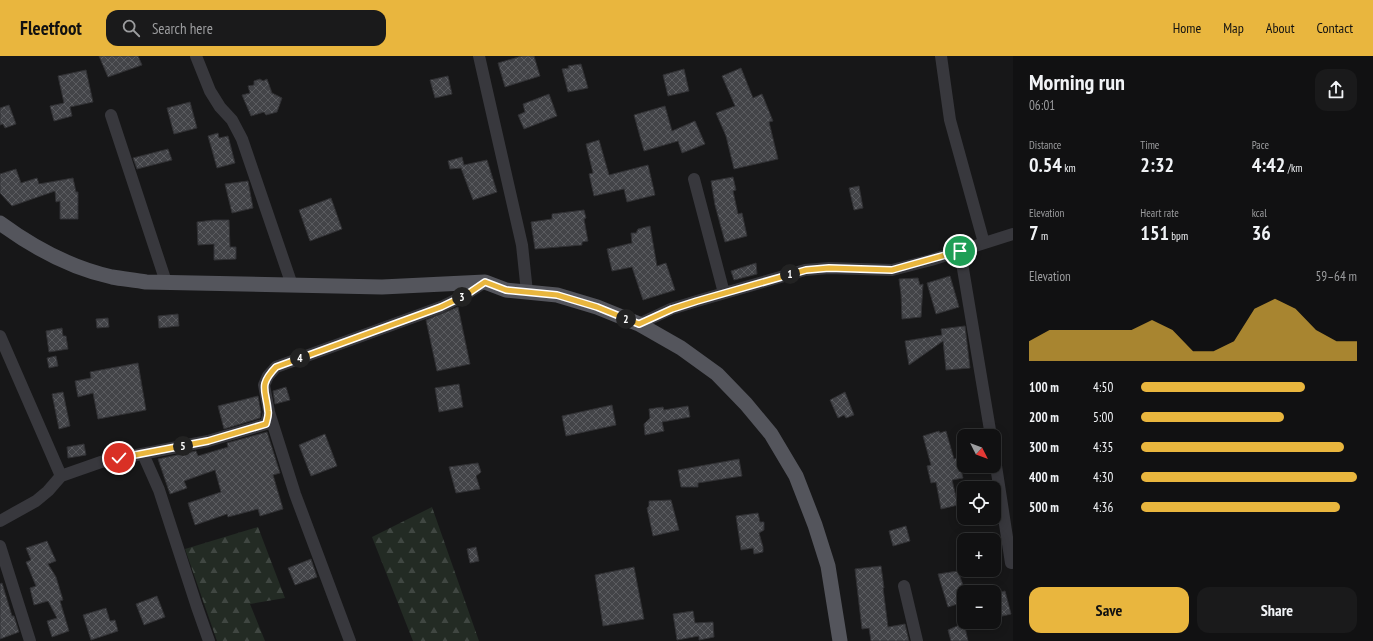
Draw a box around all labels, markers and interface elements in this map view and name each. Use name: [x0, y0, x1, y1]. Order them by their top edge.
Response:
search box: [106, 10, 386, 46]
text: Fleetfoot: [20, 16, 82, 40]
icon: search: [120, 17, 142, 39]
text: Search here: [152, 19, 213, 38]
text: Home: [1173, 19, 1201, 37]
text: Map: [1223, 19, 1244, 37]
text: About: [1266, 19, 1295, 37]
text: Contact: [1317, 19, 1353, 37]
text: Morning run: [1029, 68, 1125, 96]
button: share: [1315, 69, 1357, 111]
text: 06:01: [1029, 97, 1055, 114]
text: Distance: [1029, 138, 1061, 152]
text: Time: [1140, 138, 1159, 152]
text: Pace: [1252, 138, 1269, 152]
text: 0.54: [1029, 152, 1062, 178]
text: 2:32: [1140, 152, 1174, 178]
text: 4:42: [1252, 152, 1285, 178]
text: km: [1062, 161, 1076, 175]
text: /km: [1285, 161, 1302, 175]
text: Elevation: [1029, 206, 1064, 220]
text: Heart rate: [1140, 206, 1179, 220]
text: kcal: [1252, 206, 1267, 220]
text: 7: [1029, 220, 1039, 246]
text: 151: [1140, 220, 1169, 246]
text: 36: [1252, 220, 1271, 246]
text: m: [1039, 229, 1048, 243]
text: bpm: [1169, 229, 1188, 243]
pin: [943, 234, 977, 268]
icon: arrive: [949, 240, 971, 262]
pin: 1: [780, 264, 800, 284]
text: 1: [787, 267, 793, 281]
text: Elevation: [1029, 268, 1071, 285]
text: 59–64 m: [1315, 268, 1357, 285]
pin: 3: [452, 287, 472, 307]
text: 3: [459, 290, 465, 304]
pin: 2: [616, 309, 636, 329]
text: 2: [623, 312, 629, 326]
pin: 4: [290, 348, 310, 368]
text: 4: [297, 351, 303, 365]
text: 100 m: [1029, 379, 1059, 396]
text: 4:50: [1093, 379, 1113, 396]
text: 200 m: [1029, 409, 1059, 426]
text: 5:00: [1093, 409, 1113, 426]
north arrow: [957, 429, 1001, 473]
map controls: [957, 429, 1001, 629]
pin: 5: [173, 436, 193, 456]
text: 5: [180, 439, 186, 453]
text: 300 m: [1029, 439, 1059, 456]
text: 4:35: [1093, 439, 1113, 456]
pin: [102, 441, 136, 475]
icon: check: [108, 447, 130, 469]
text: 400 m: [1029, 469, 1059, 486]
text: 4:30: [1093, 469, 1113, 486]
button: locate: [957, 481, 1001, 525]
text: 500 m: [1029, 499, 1059, 516]
text: 4:36: [1093, 499, 1113, 516]
button: +: [957, 533, 1001, 577]
button: −: [957, 585, 1001, 629]
button: Save: [1029, 587, 1189, 633]
button: Share: [1197, 587, 1357, 633]

